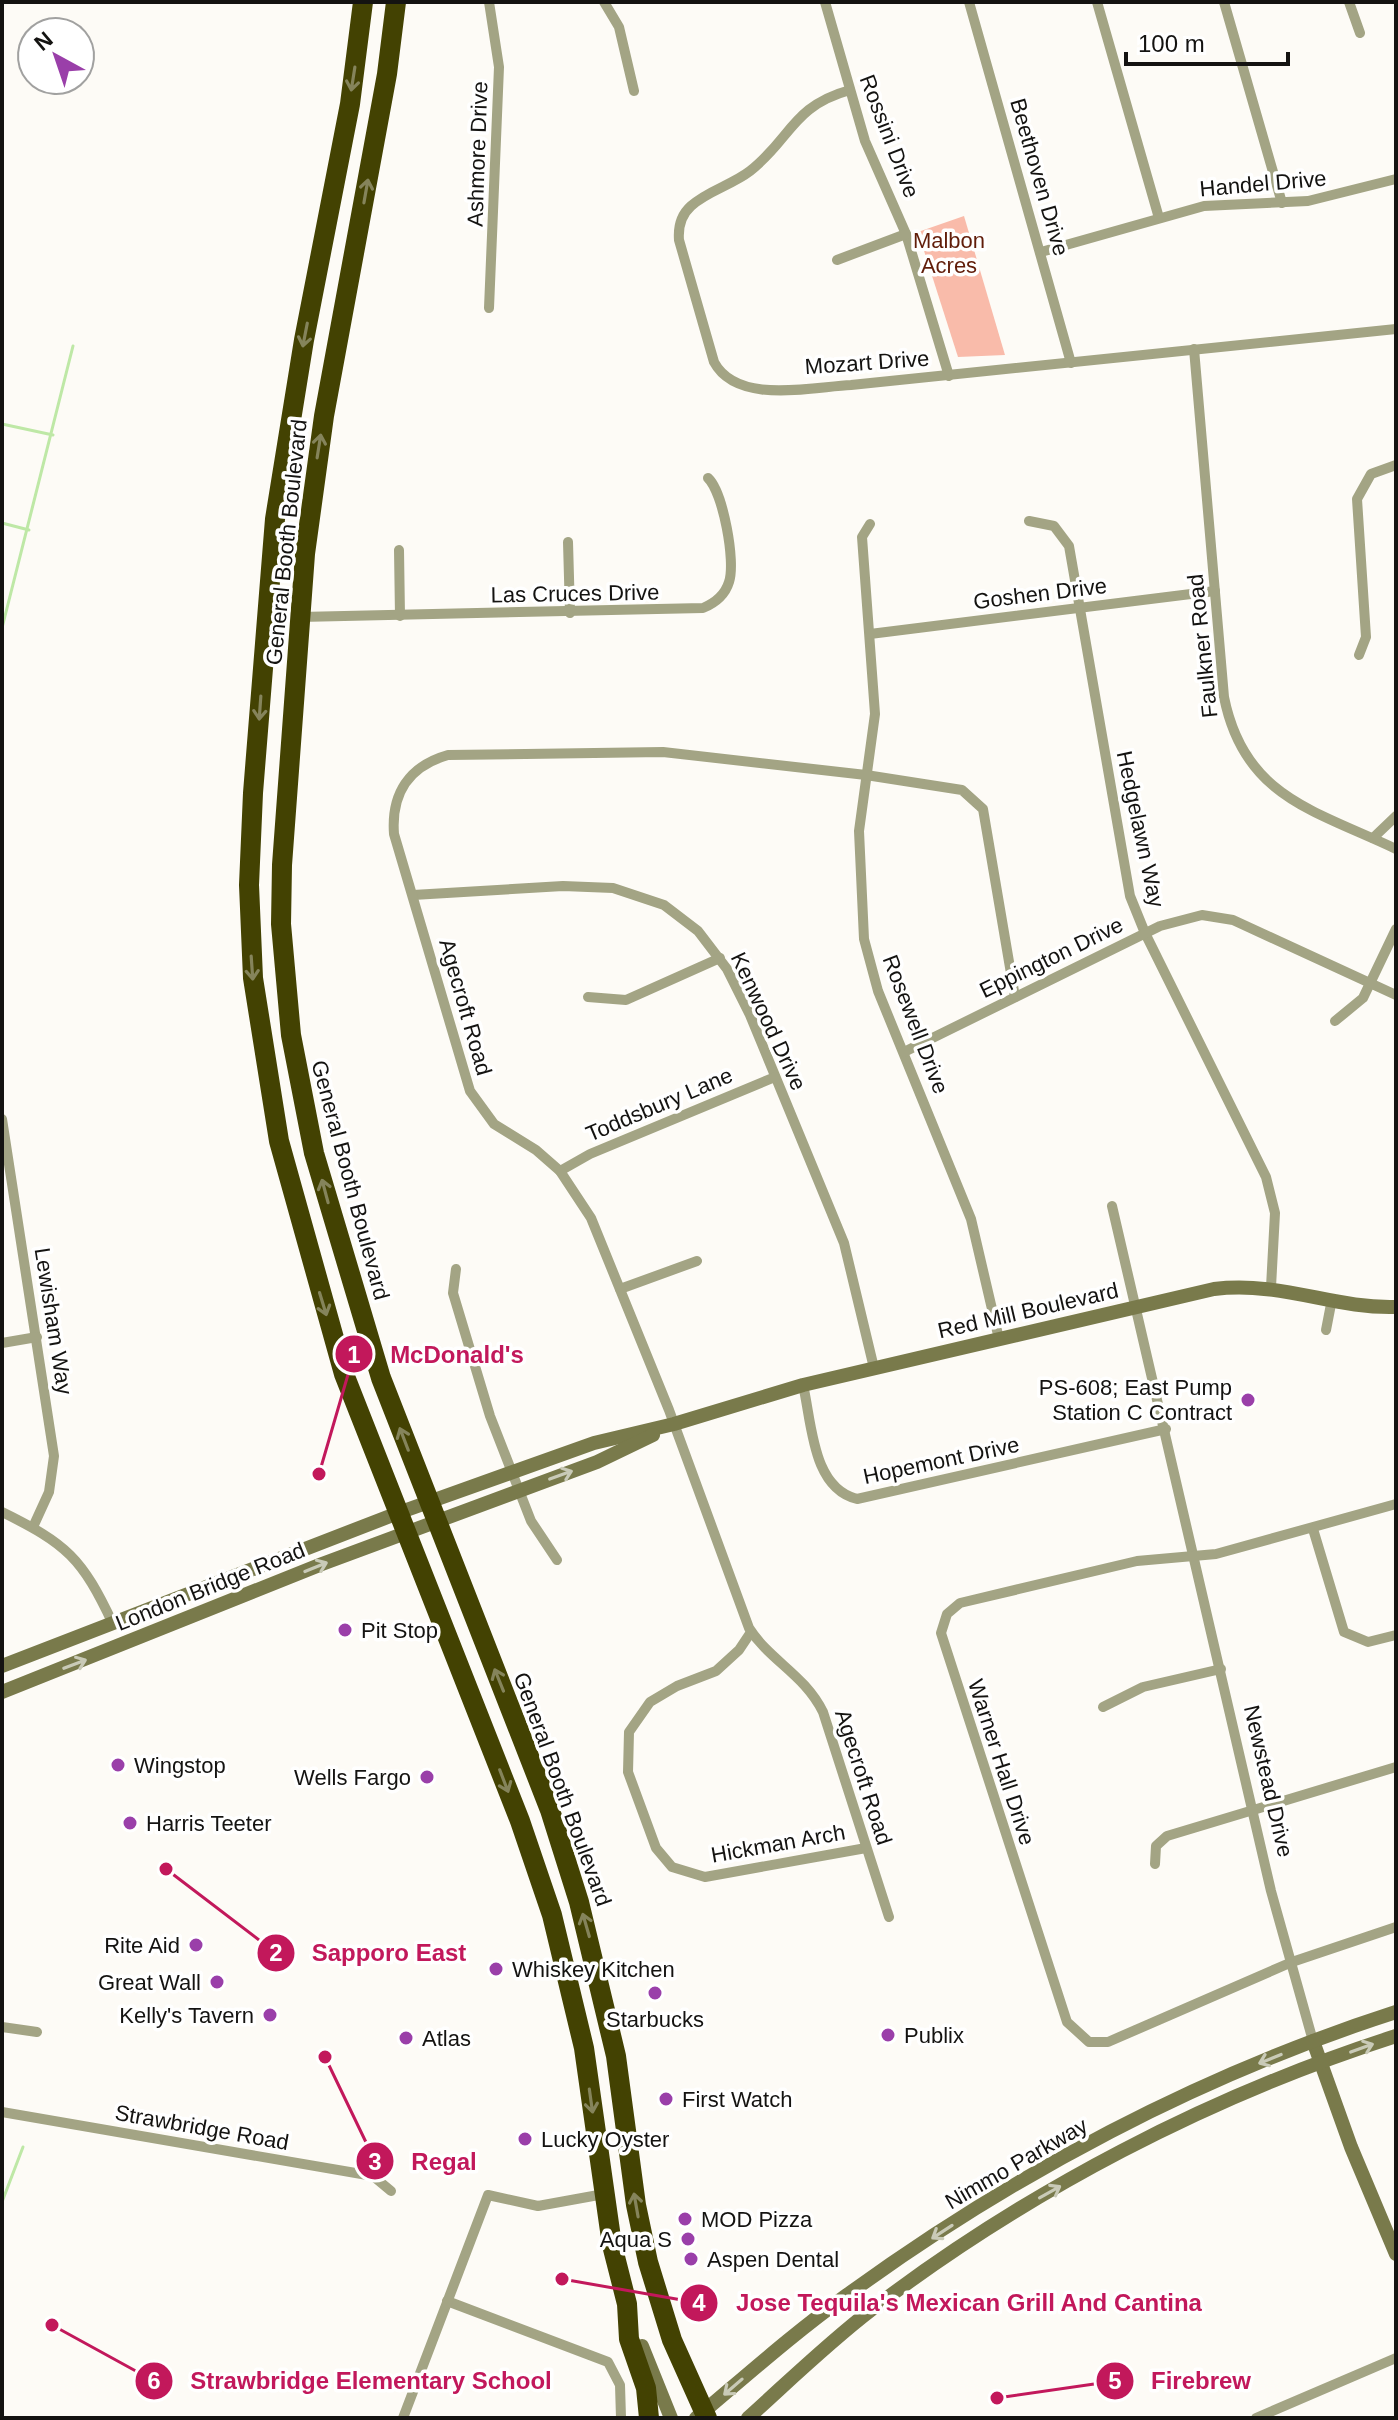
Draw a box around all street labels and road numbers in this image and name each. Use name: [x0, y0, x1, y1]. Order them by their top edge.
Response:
street label: Rossini Drive: [855, 71, 924, 201]
street label: Ashmore Drive: [462, 81, 493, 227]
street label: Beethoven Drive: [1005, 96, 1074, 259]
street label: Handel Drive: [1199, 166, 1327, 201]
street label: Mozart Drive: [804, 346, 930, 379]
street label: General Booth Boulevard: [261, 418, 312, 666]
street label: Goshen Drive: [972, 573, 1108, 614]
street label: Faulkner Road: [1183, 573, 1222, 719]
street label: Las Cruces Drive: [490, 580, 660, 607]
street label: Hedgelawn Way: [1112, 749, 1169, 910]
street label: Eppington Drive: [975, 912, 1127, 1003]
street label: Agecroft Road: [434, 936, 497, 1078]
street label: Kenwood Drive: [726, 948, 811, 1094]
street label: Rosewell Drive: [878, 951, 953, 1097]
street label: General Booth Boulevard: [306, 1058, 395, 1303]
street label: Toddsbury Lane: [582, 1062, 736, 1147]
street label: Lewisham Way: [30, 1246, 77, 1396]
street label: Red Mill Boulevard: [935, 1278, 1121, 1343]
street label: Hopemont Drive: [861, 1432, 1021, 1489]
street label: London Bridge Road: [112, 1537, 308, 1636]
street label: General Booth Boulevard: [509, 1669, 617, 1910]
street label: Warner Hall Drive: [963, 1676, 1040, 1848]
street label: Newstead Drive: [1239, 1703, 1298, 1860]
street label: Agecroft Road: [830, 1706, 897, 1848]
street label: Hickman Arch: [709, 1819, 847, 1868]
street label: Strawbridge Road: [113, 2100, 291, 2155]
street label: Nimmo Parkway: [941, 2113, 1092, 2214]

